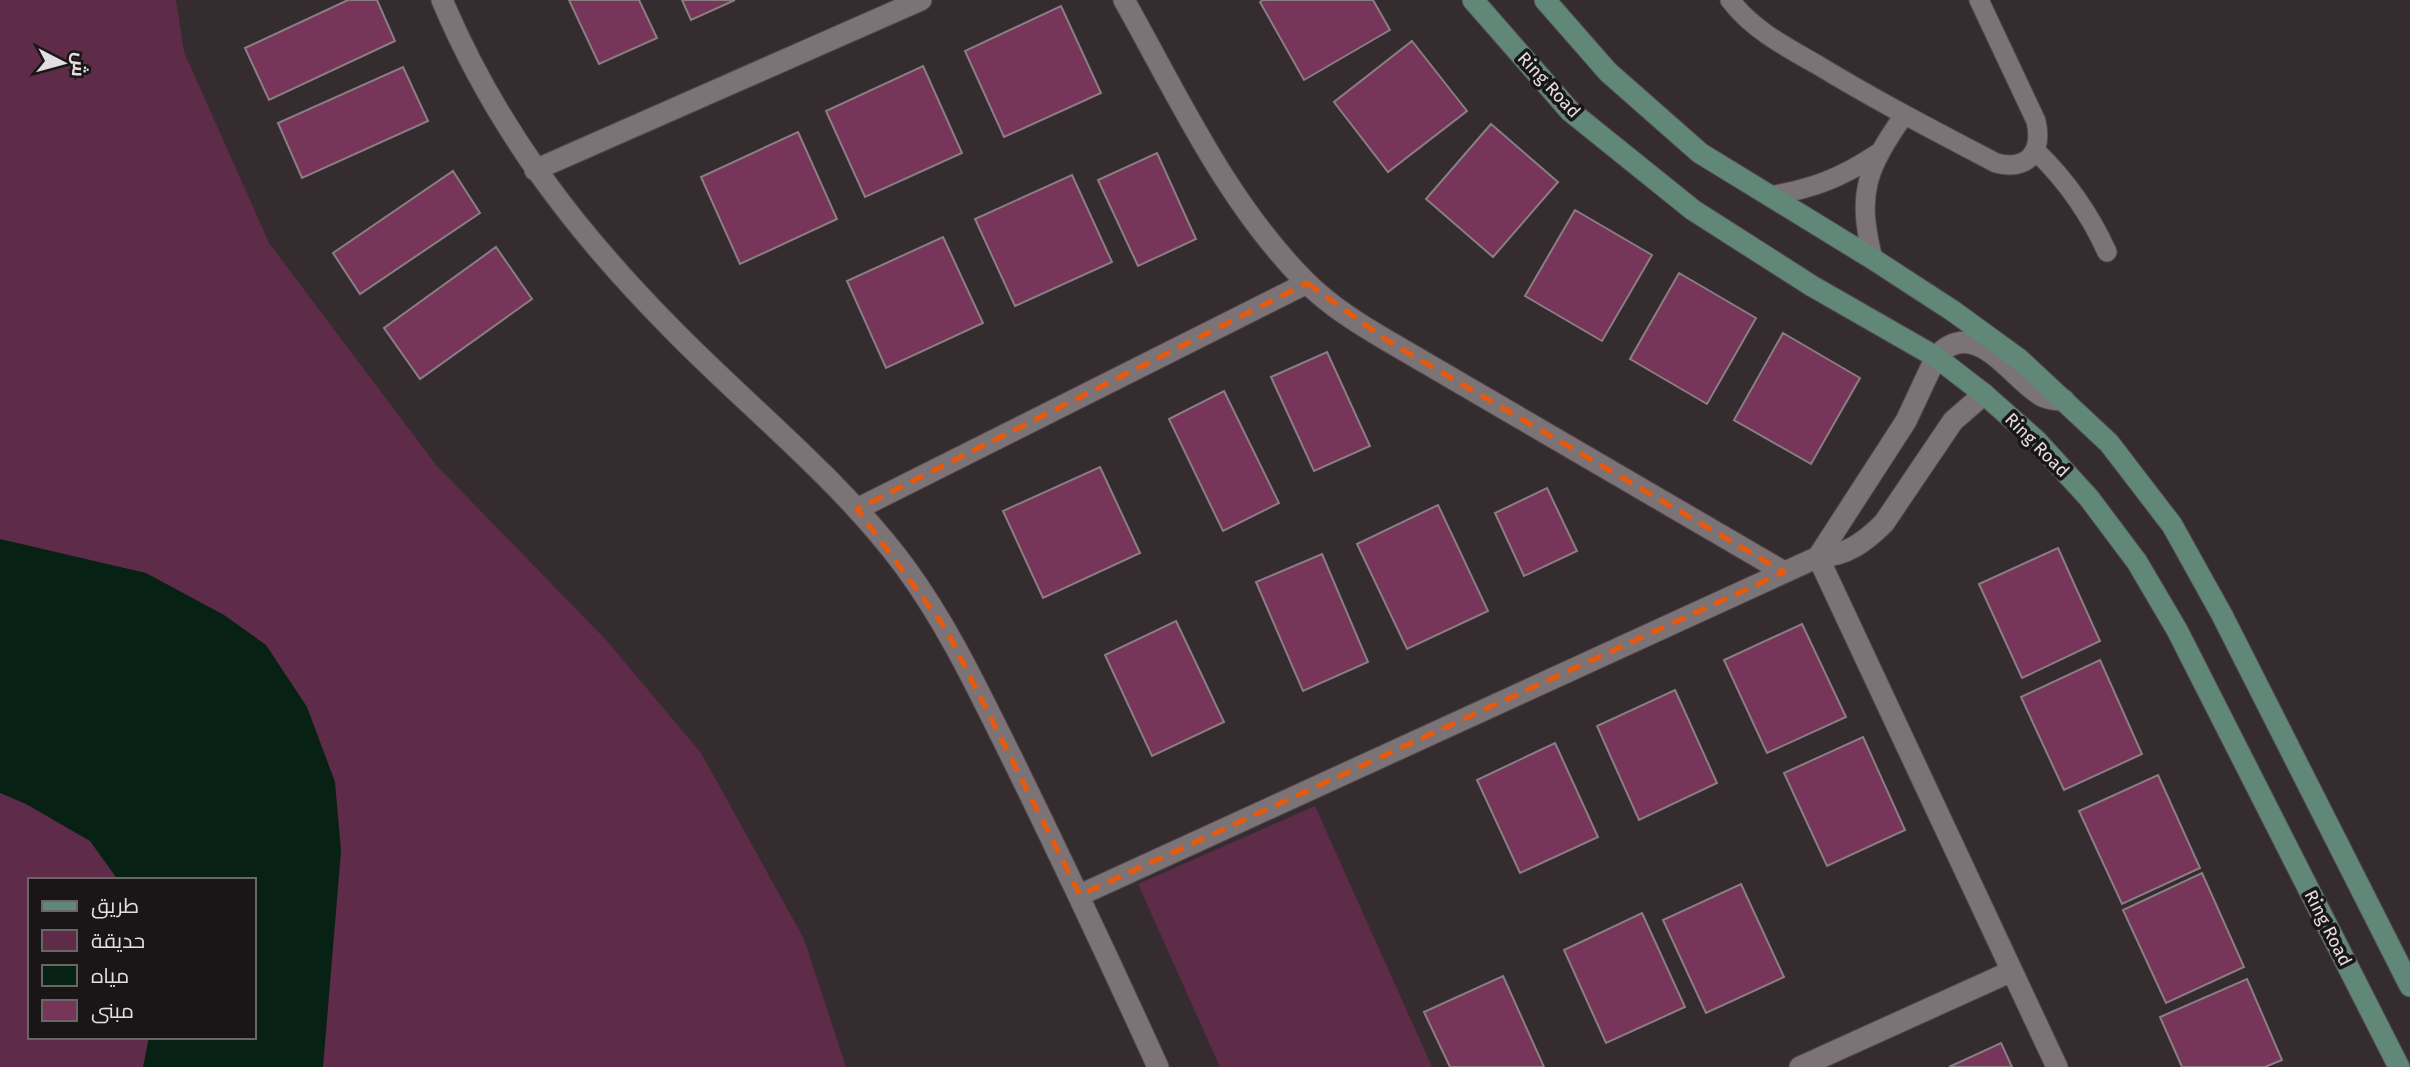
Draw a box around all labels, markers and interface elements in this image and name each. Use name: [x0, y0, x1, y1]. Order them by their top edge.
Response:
north arrow: [28, 28, 98, 98]
street label: Ring Road: [1513, 47, 1585, 123]
text: ش: [67, 51, 92, 78]
street label: Ring Road: [2000, 408, 2074, 482]
legend: [28, 878, 256, 1039]
street label: Ring Road: [2300, 886, 2356, 970]
text: طريق: [91, 893, 139, 919]
text: حديقة: [91, 928, 145, 954]
text: مياه: [91, 963, 129, 989]
text: مبنى: [91, 998, 134, 1024]

